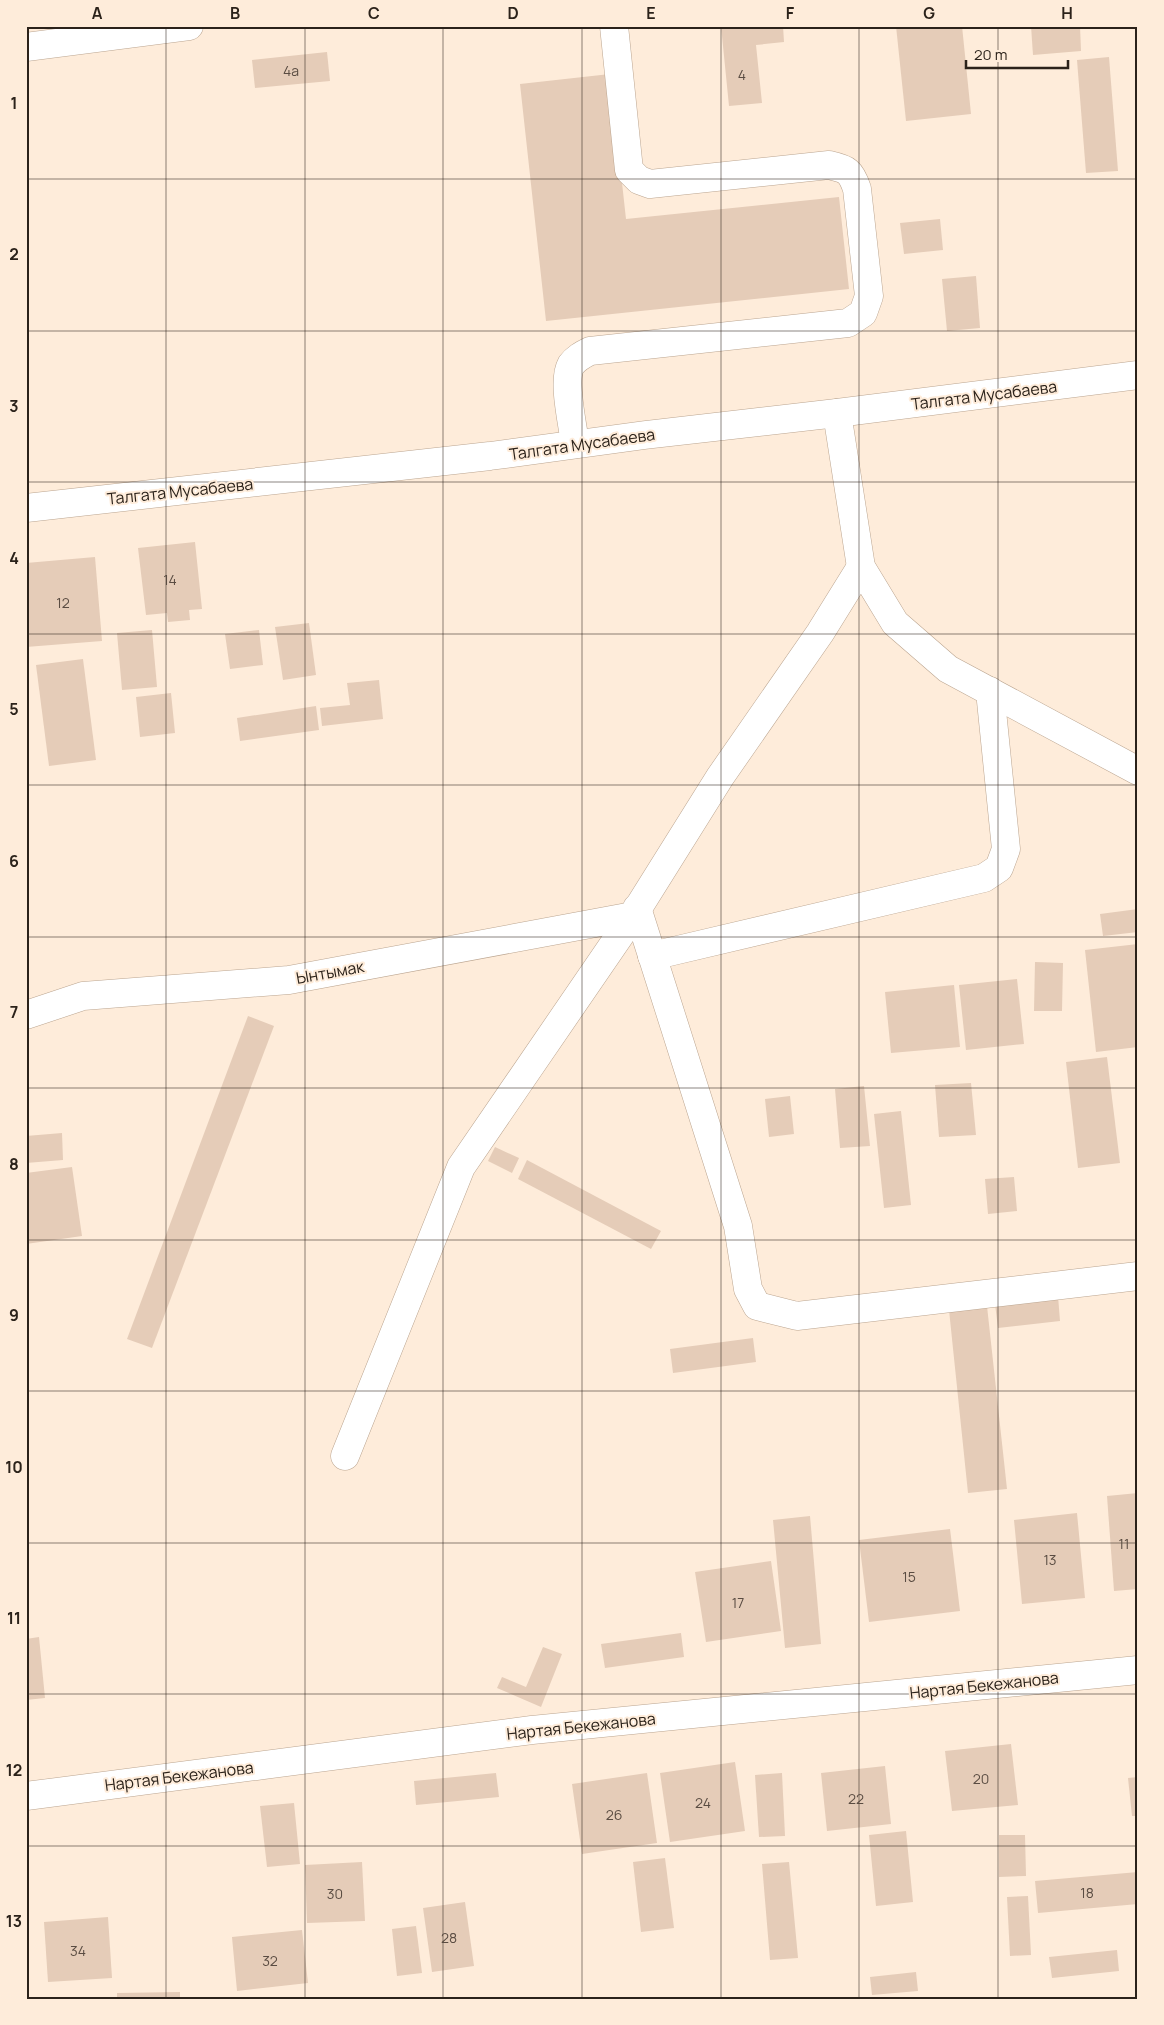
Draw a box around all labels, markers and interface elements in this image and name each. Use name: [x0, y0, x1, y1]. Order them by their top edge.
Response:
text: A: [92, 2, 103, 24]
text: B: [230, 2, 240, 24]
text: C: [368, 2, 380, 24]
text: D: [507, 2, 519, 24]
text: E: [646, 2, 656, 24]
text: F: [786, 2, 795, 24]
text: G: [923, 2, 935, 24]
text: H: [1061, 2, 1073, 24]
scale bar: [966, 38, 1069, 70]
text: 20 m: [974, 44, 1007, 65]
house number: 4а: [283, 61, 299, 80]
house number: 4: [738, 65, 746, 84]
text: 1: [10, 92, 18, 114]
text: 2: [9, 243, 19, 265]
street label: Талгата Мусабаева: [910, 375, 1058, 415]
text: 3: [9, 395, 19, 417]
street label: Талгата Мусабаева: [508, 423, 656, 465]
street label: Талгата Мусабаева: [106, 472, 254, 510]
text: 4: [9, 547, 19, 569]
house number: 14: [163, 570, 177, 589]
house number: 12: [56, 593, 70, 612]
text: 5: [9, 698, 19, 720]
text: 6: [9, 850, 19, 872]
street label: Ынтымак: [294, 955, 367, 989]
text: 7: [10, 1001, 18, 1023]
text: 8: [9, 1153, 19, 1175]
text: 9: [9, 1304, 19, 1326]
text: 10: [5, 1456, 23, 1478]
house number: 11: [1119, 1534, 1129, 1553]
house number: 13: [1043, 1550, 1057, 1569]
house number: 15: [902, 1567, 916, 1586]
house number: 17: [732, 1593, 744, 1612]
text: 11: [7, 1607, 21, 1629]
street label: Нартая Бекежанова: [908, 1666, 1060, 1704]
street label: Нартая Бекежанова: [505, 1707, 657, 1745]
street label: Нартая Бекежанова: [103, 1756, 255, 1796]
text: 12: [6, 1759, 22, 1781]
house number: 20: [973, 1769, 989, 1788]
house number: 22: [848, 1789, 864, 1808]
house number: 24: [695, 1793, 711, 1812]
house number: 26: [606, 1805, 622, 1824]
house number: 18: [1080, 1883, 1094, 1902]
house number: 30: [327, 1884, 343, 1903]
text: 13: [6, 1910, 22, 1932]
house number: 28: [441, 1928, 457, 1947]
house number: 34: [70, 1941, 86, 1960]
house number: 32: [262, 1951, 278, 1970]

